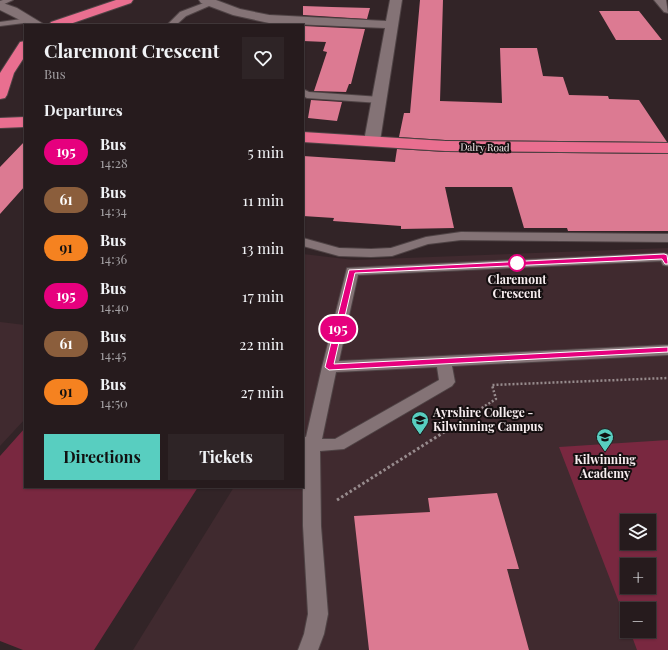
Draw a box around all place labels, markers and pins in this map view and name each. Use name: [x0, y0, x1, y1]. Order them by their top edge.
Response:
marker: Claremont Crescent: [508, 254, 526, 272]
place label: Claremont Crescent: [487, 271, 547, 301]
place label: Ayrshire College - Kilwinning Campus: [432, 404, 544, 434]
school or university icon: Ayrshire College - Kilwinning Campus: [410, 410, 430, 435]
school or university icon: Kilwinning Academy: [595, 427, 615, 452]
place label: Kilwinning Academy: [574, 451, 636, 481]

